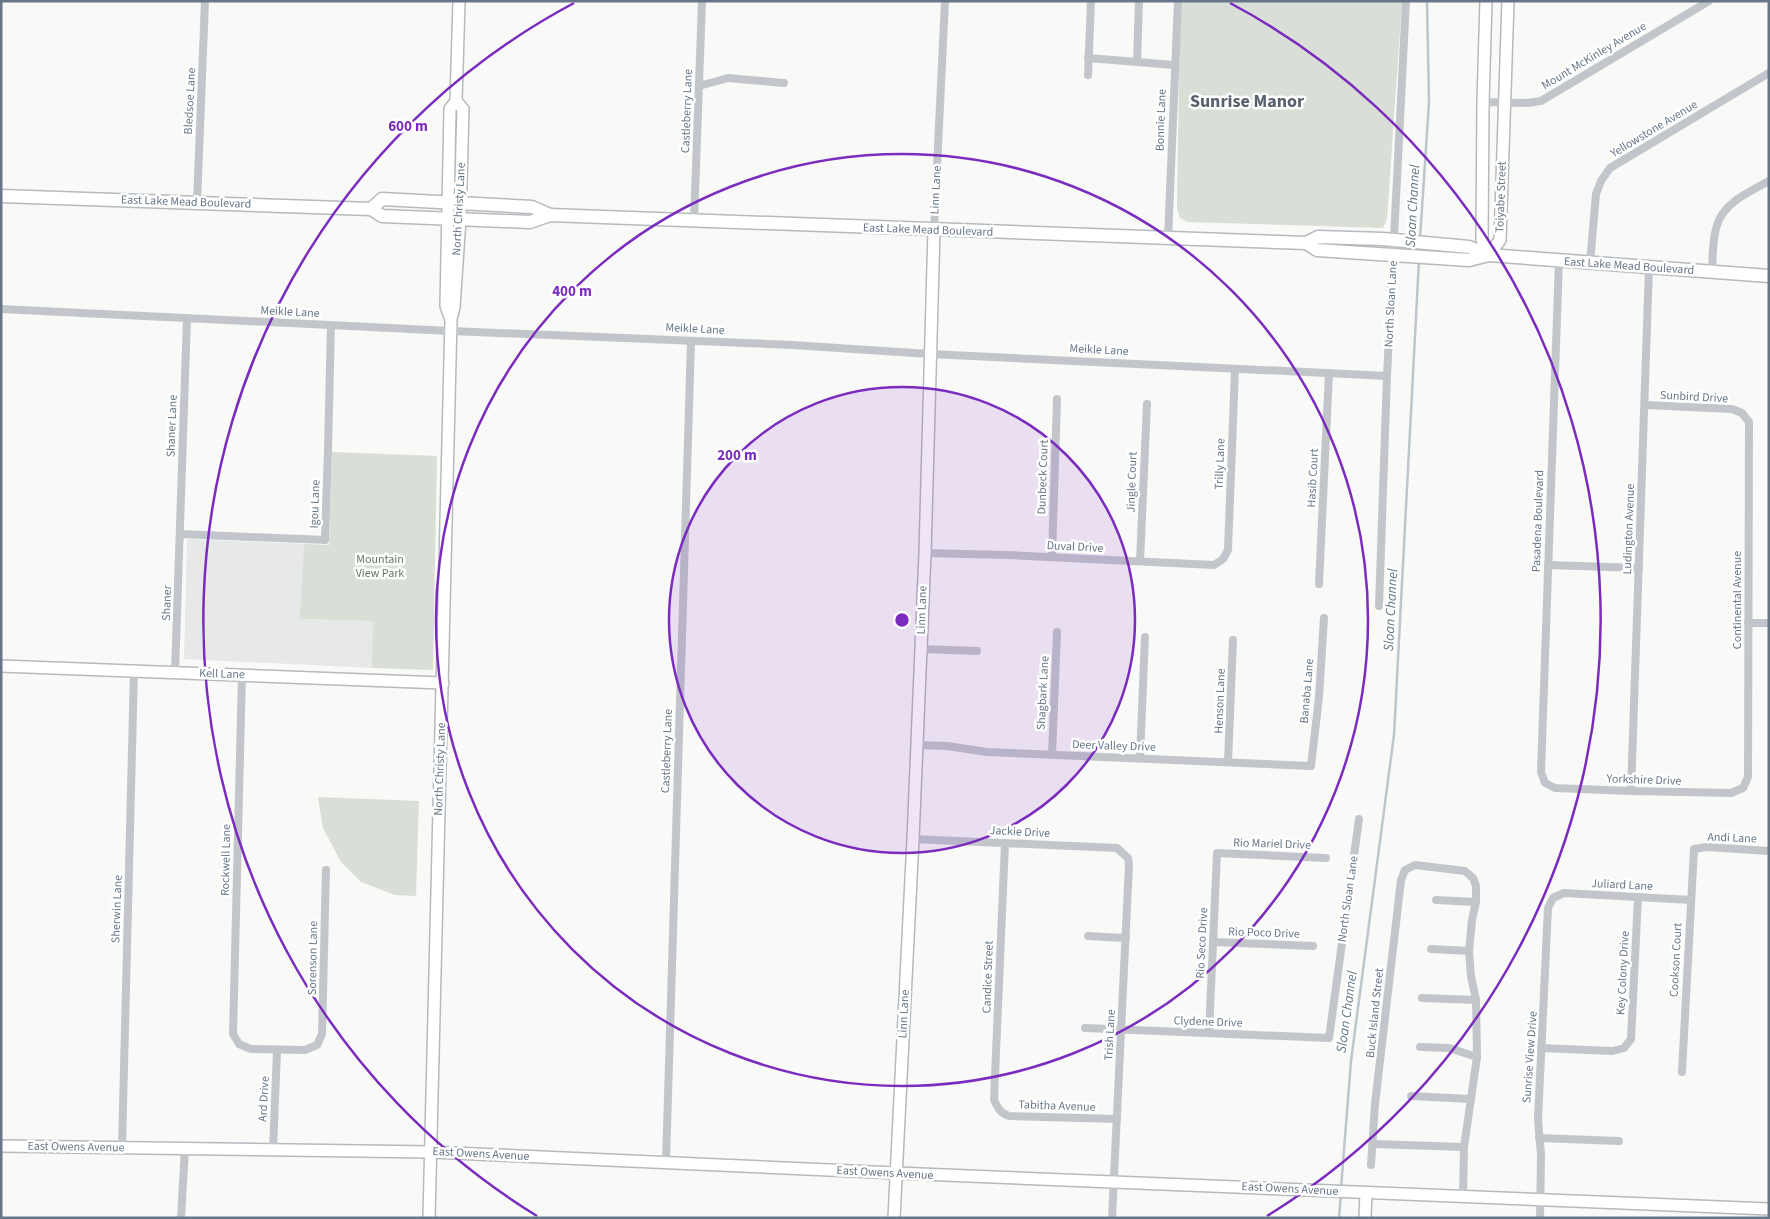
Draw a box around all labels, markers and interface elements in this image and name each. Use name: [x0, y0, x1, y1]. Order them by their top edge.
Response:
street label: Mount McKinley Avenue: [1538, 18, 1650, 94]
street label: Bledsoe Lane: [180, 67, 200, 135]
street label: Castleberry Lane: [677, 69, 697, 153]
street label: Bonnie Lane: [1151, 88, 1171, 151]
district label: Sunrise Manor: [1190, 89, 1305, 114]
street label: Yellowstone Avenue: [1606, 96, 1701, 162]
text: 600 m: [388, 116, 428, 137]
street label: Toiyabe Street: [1491, 161, 1511, 233]
street label: North Christy Lane: [448, 162, 470, 256]
water label: Sloan Channel: [1401, 164, 1425, 248]
street label: Linn Lane: [926, 165, 946, 215]
street label: East Lake Mead Boulevard: [121, 191, 251, 213]
street label: East Lake Mead Boulevard: [863, 219, 993, 241]
street label: East Lake Mead Boulevard: [1563, 253, 1695, 279]
street label: North Sloan Lane: [1380, 260, 1402, 348]
text: 400 m: [552, 281, 592, 302]
street label: Meikle Lane: [260, 302, 320, 322]
street label: Meikle Lane: [665, 319, 725, 339]
street label: Meikle Lane: [1069, 340, 1129, 360]
street label: Sunbird Drive: [1660, 387, 1729, 407]
street label: Shaner Lane: [162, 394, 182, 458]
street label: Trilly Lane: [1211, 438, 1229, 490]
street label: Dunbeck Court: [1033, 439, 1053, 515]
text: 200 m: [717, 445, 757, 466]
street label: Hasib Court: [1303, 448, 1323, 508]
street label: Jingle Court: [1122, 451, 1142, 513]
street label: Pasadena Boulevard: [1528, 470, 1548, 572]
street label: Igou Lane: [306, 479, 324, 529]
street label: Ludington Avenue: [1619, 483, 1639, 575]
street label: Duval Drive: [1046, 537, 1104, 557]
park label: Mountain View Park: [356, 551, 404, 582]
street label: Continental Avenue: [1729, 551, 1746, 649]
water label: Sloan Channel: [1379, 568, 1403, 652]
street label: Shaner: [158, 584, 176, 621]
street label: Linn Lane: [913, 585, 931, 635]
centre of rings: [893, 611, 911, 629]
street label: Shagbark Lane: [1033, 655, 1053, 731]
street label: Banaba Lane: [1296, 658, 1318, 724]
street label: Kell Lane: [199, 665, 245, 683]
street label: Henson Lane: [1210, 668, 1230, 734]
street label: Castleberry Lane: [657, 709, 677, 793]
street label: North Christy Lane: [430, 722, 450, 816]
street label: Deer Valley Drive: [1072, 736, 1156, 756]
street label: Yorkshire Drive: [1605, 770, 1682, 790]
street label: Jackie Drive: [989, 822, 1051, 842]
street label: Rockwell Lane: [217, 824, 235, 896]
street label: Andi Lane: [1707, 829, 1757, 847]
street label: Rio Mariel Drive: [1233, 834, 1311, 854]
street label: North Sloan Lane: [1334, 855, 1362, 943]
street label: Sherwin Lane: [107, 875, 127, 943]
street label: Juliard Lane: [1591, 875, 1653, 895]
street label: Rio Seco Drive: [1192, 907, 1212, 979]
street label: Sorenson Lane: [304, 921, 322, 995]
street label: Cookson Court: [1666, 922, 1686, 998]
street label: Rio Poco Drive: [1228, 923, 1300, 943]
street label: Key Colony Drive: [1612, 930, 1634, 1016]
street label: Candice Street: [978, 940, 998, 1014]
street label: Buck Island Street: [1362, 967, 1388, 1059]
water label: Sloan Channel: [1331, 969, 1363, 1054]
street label: Linn Lane: [894, 989, 914, 1039]
street label: Trish Lane: [1100, 1009, 1120, 1061]
street label: Sunrise View Drive: [1518, 1010, 1542, 1104]
street label: Clydene Drive: [1173, 1012, 1243, 1032]
street label: Ard Drive: [254, 1076, 274, 1122]
street label: Tabitha Avenue: [1018, 1096, 1096, 1116]
street label: East Owens Avenue: [27, 1138, 125, 1156]
street label: East Owens Avenue: [432, 1143, 530, 1165]
street label: East Owens Avenue: [836, 1162, 934, 1184]
street label: East Owens Avenue: [1241, 1178, 1339, 1200]

